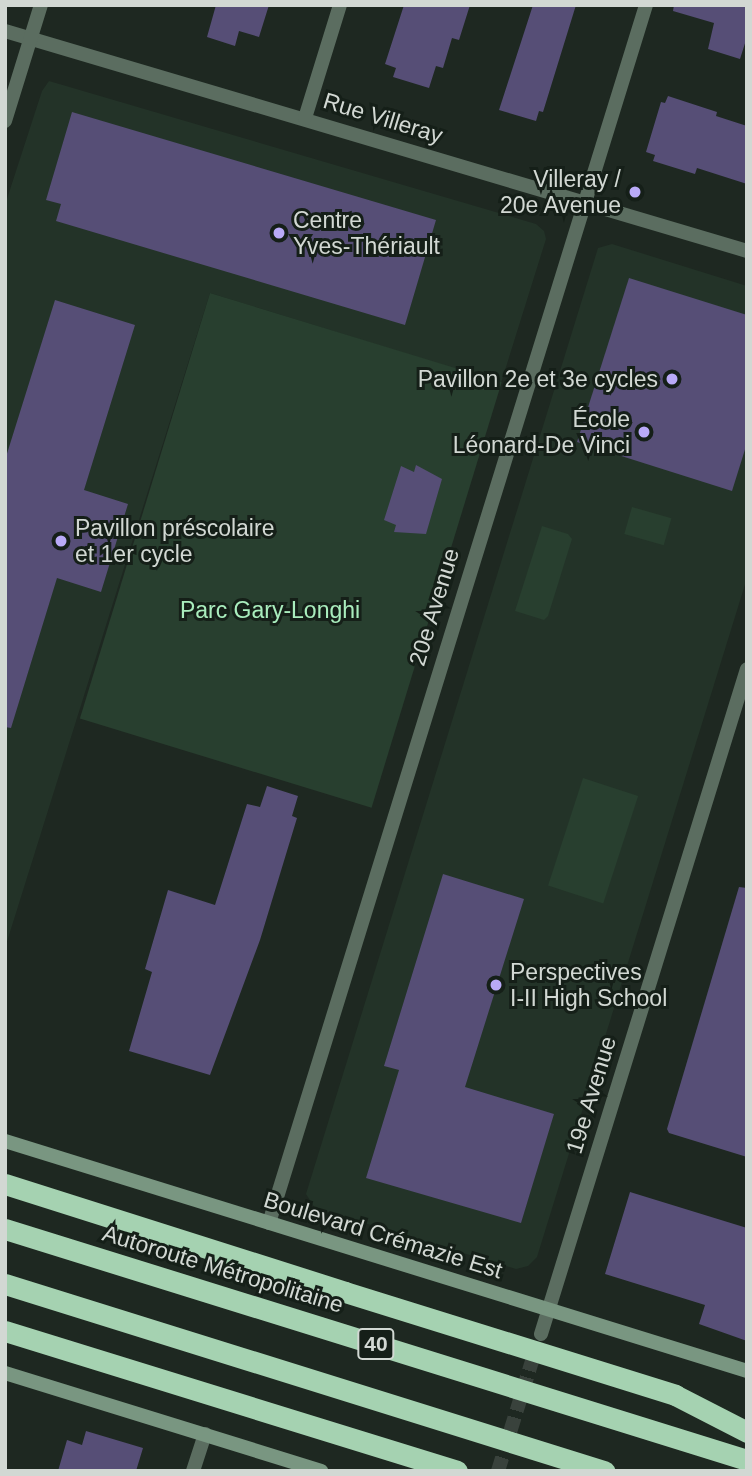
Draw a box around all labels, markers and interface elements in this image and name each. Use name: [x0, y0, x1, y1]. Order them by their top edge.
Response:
street label: Rue Villeray: [320, 87, 446, 149]
place label: Villeray / 20e Avenue: [499, 165, 621, 219]
marker: Villeray / 20e Avenue: [627, 184, 643, 200]
place label: Centre Yves-Thériault: [293, 206, 440, 260]
marker: Centre Yves-Thériault: [271, 225, 287, 241]
place label: Pavillon 2e et 3e cycles: [418, 365, 658, 393]
marker: Pavillon 2e et 3e cycles: [664, 371, 680, 387]
place label: École Léonard-De Vinci: [453, 405, 630, 459]
marker: École Léonard-De Vinci: [636, 424, 652, 440]
place label: Pavillon préscolaire et 1er cycle: [75, 514, 274, 568]
marker: Pavillon préscolaire et 1er cycle: [53, 533, 69, 549]
street label: 20e Avenue: [403, 544, 465, 670]
park label: Parc Gary-Longhi: [180, 596, 360, 624]
place label: Perspectives I-II High School: [510, 958, 667, 1012]
marker: Perspectives I-II High School: [488, 977, 504, 993]
street label: 19e Avenue: [560, 1032, 622, 1158]
street label: Boulevard Crémazie Est: [260, 1186, 506, 1284]
street label: Autoroute Métropolitaine: [99, 1219, 347, 1319]
road number: 40: [357, 1326, 395, 1362]

